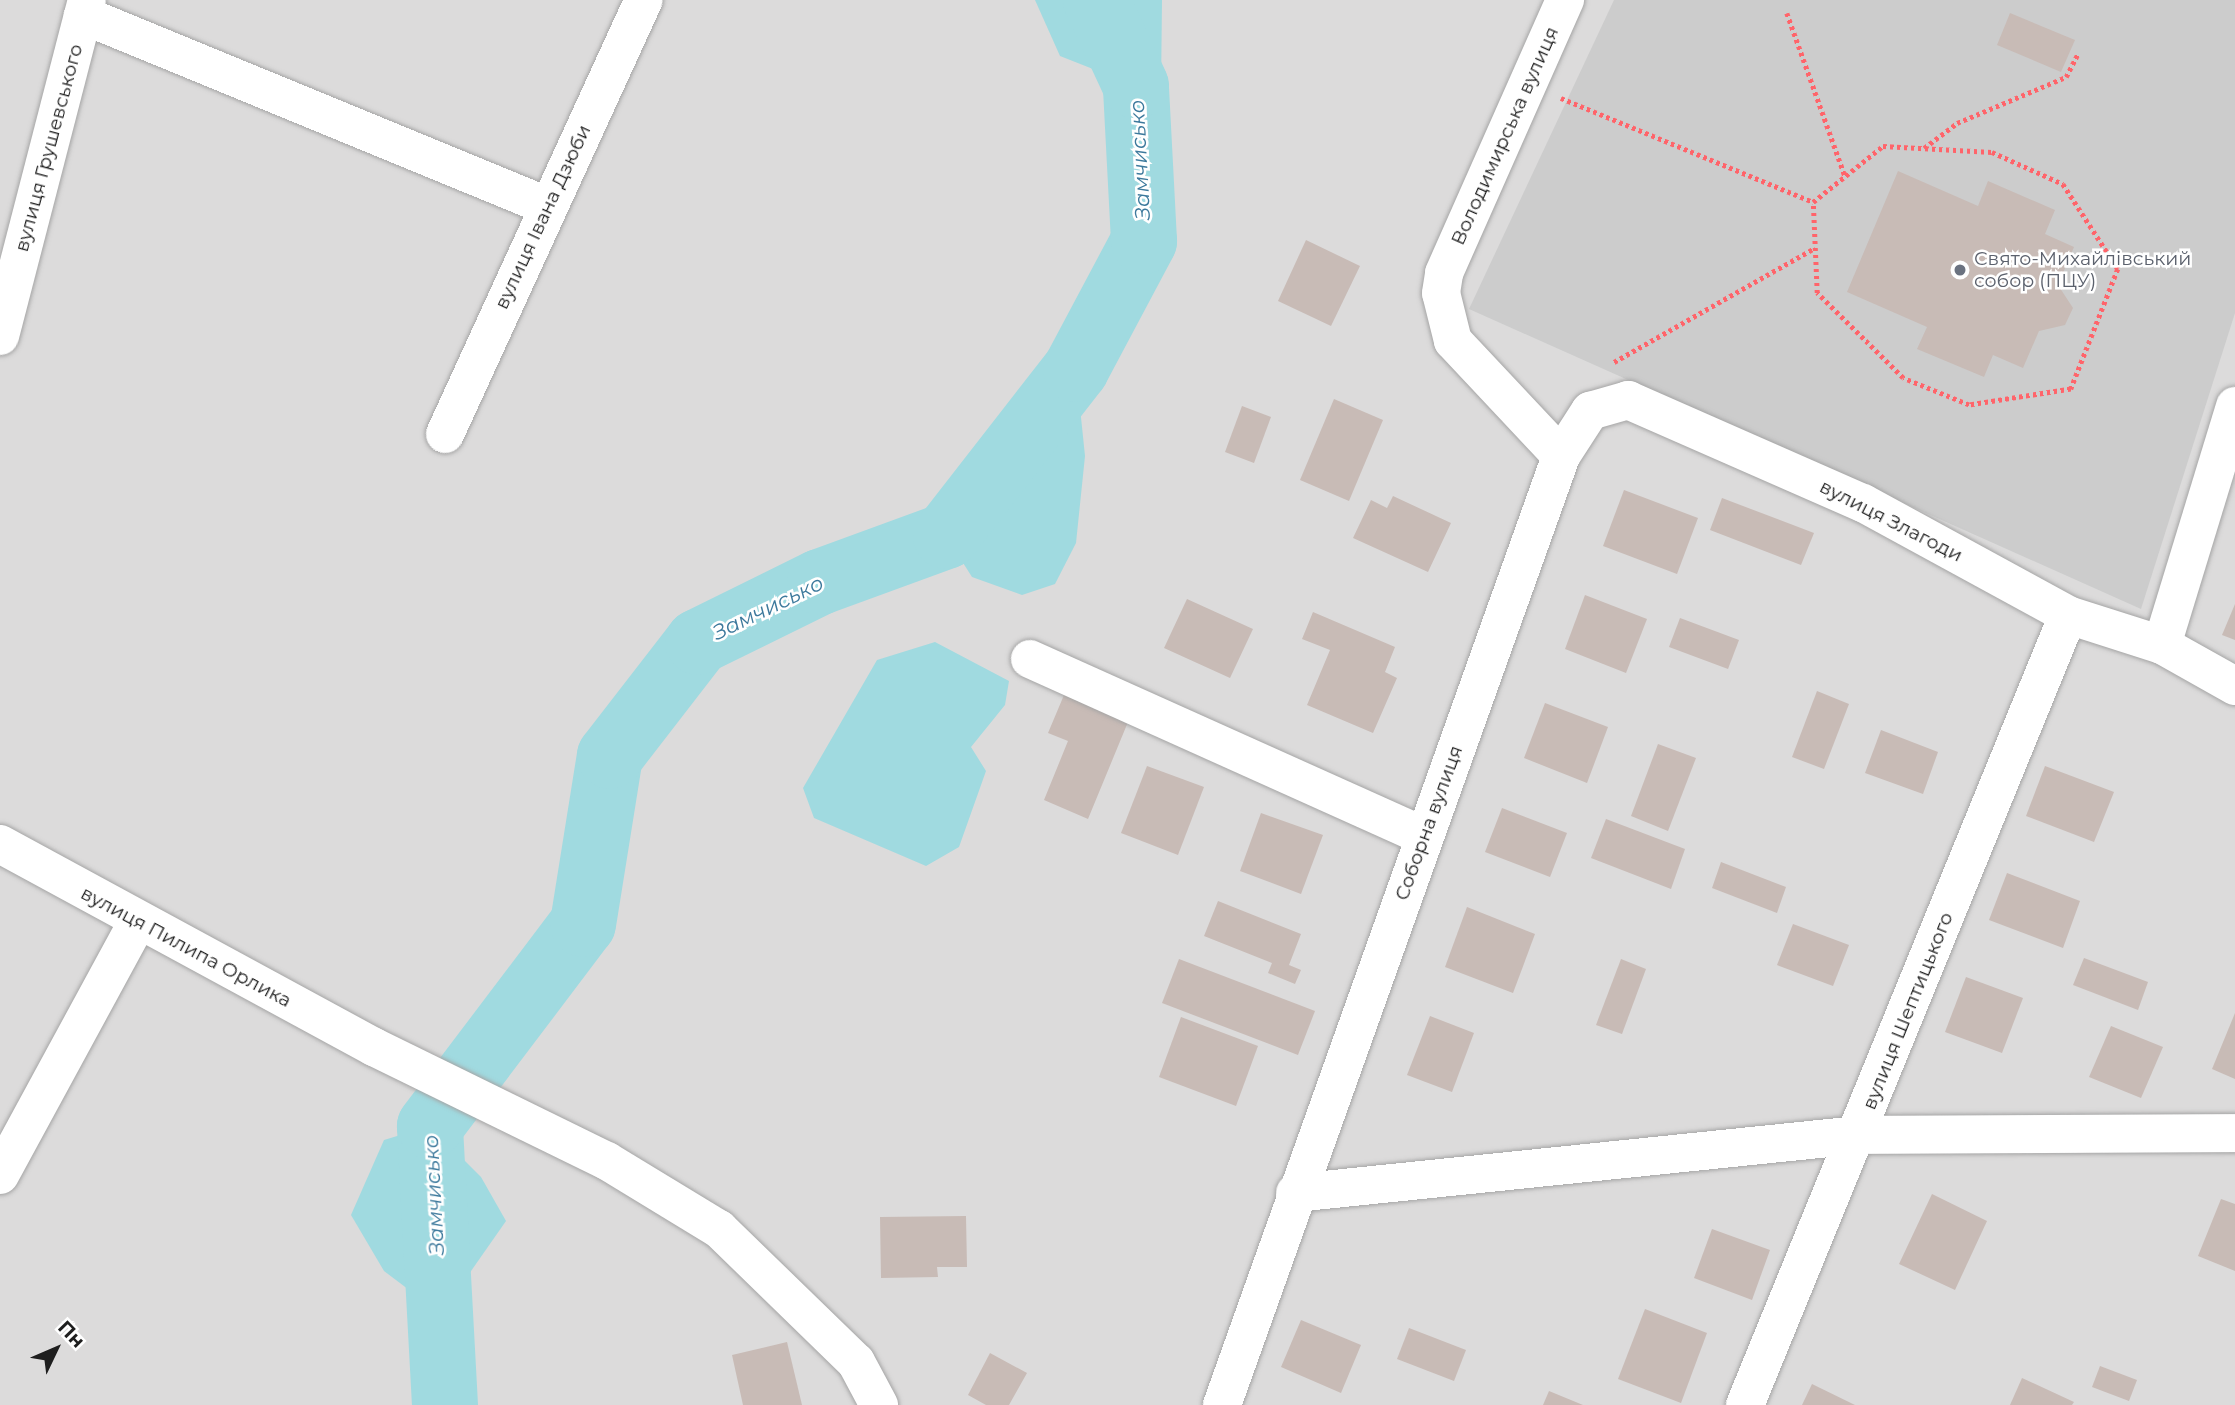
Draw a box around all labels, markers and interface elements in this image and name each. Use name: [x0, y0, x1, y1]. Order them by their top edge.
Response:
street label: Володимирська вулиця: [1446, 23, 1564, 249]
street label: вулиця Грушевського: [10, 42, 88, 254]
water label: Замчисько: [1124, 99, 1156, 221]
street label: вулиця Івана Дзюби: [490, 121, 596, 313]
place label: Свято-Михайлівський собор (ПЦУ): [1974, 248, 2191, 292]
marker: Свято-Михайлівський собор (ПЦУ): [1952, 262, 1968, 278]
street label: вулиця Злагоди: [1816, 475, 1966, 567]
water label: Замчисько: [708, 570, 828, 646]
street label: Соборна вулиця: [1390, 742, 1468, 904]
street label: вулиця Пилипа Орлика: [77, 882, 295, 1012]
street label: вулиця Шептицького: [1858, 909, 1958, 1113]
water label: Замчисько: [418, 1134, 450, 1256]
north arrow: [21, 1314, 91, 1384]
text: Пн: [53, 1316, 90, 1352]

